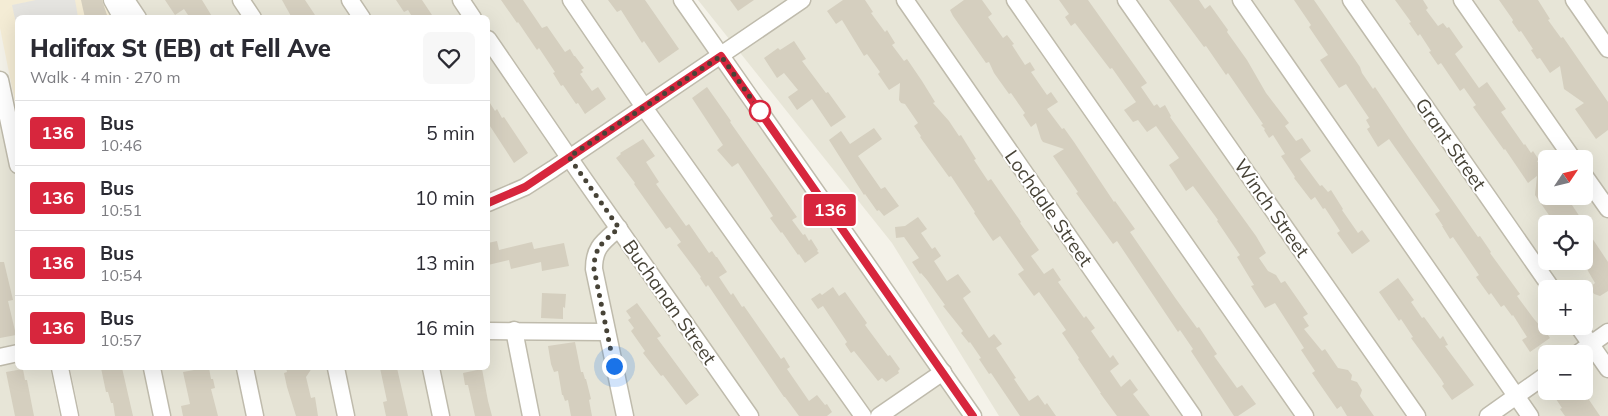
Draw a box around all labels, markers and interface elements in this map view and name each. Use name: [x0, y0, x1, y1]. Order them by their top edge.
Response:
button: heart: [423, 32, 475, 84]
text: Halifax St (EB) at Fell Ave: [30, 33, 331, 63]
text: Walk · 4 min · 270 m: [30, 67, 181, 87]
street label: Grant Street: [1410, 93, 1492, 195]
unlabelled marker: [749, 100, 771, 122]
text: Bus: [100, 111, 134, 135]
text: 136: [41, 121, 74, 144]
text: 5 min: [426, 121, 475, 145]
text: 10:46: [100, 135, 142, 155]
street label: Lochdale Street: [1000, 145, 1098, 271]
north arrow: [1538, 150, 1592, 205]
map controls: [1538, 150, 1593, 400]
street label: Winch Street: [1229, 154, 1315, 262]
text: Bus: [100, 176, 134, 200]
text: 136: [41, 186, 74, 209]
text: 10 min: [415, 186, 475, 210]
line badge: 136: [801, 194, 859, 226]
text: 136: [814, 198, 846, 221]
text: 10:51: [100, 200, 142, 220]
button: locate: [1538, 215, 1593, 270]
street label: Buchanan Street: [618, 235, 722, 369]
text: Bus: [100, 241, 134, 265]
text: 136: [41, 251, 74, 274]
text: 13 min: [415, 251, 475, 275]
text: 10:54: [100, 265, 142, 285]
button: +: [1538, 280, 1593, 335]
text: Bus: [100, 306, 134, 330]
text: 136: [41, 316, 74, 339]
text: 16 min: [415, 316, 475, 340]
text: 10:57: [100, 330, 142, 350]
button: −: [1538, 345, 1593, 400]
your location: [602, 354, 627, 379]

